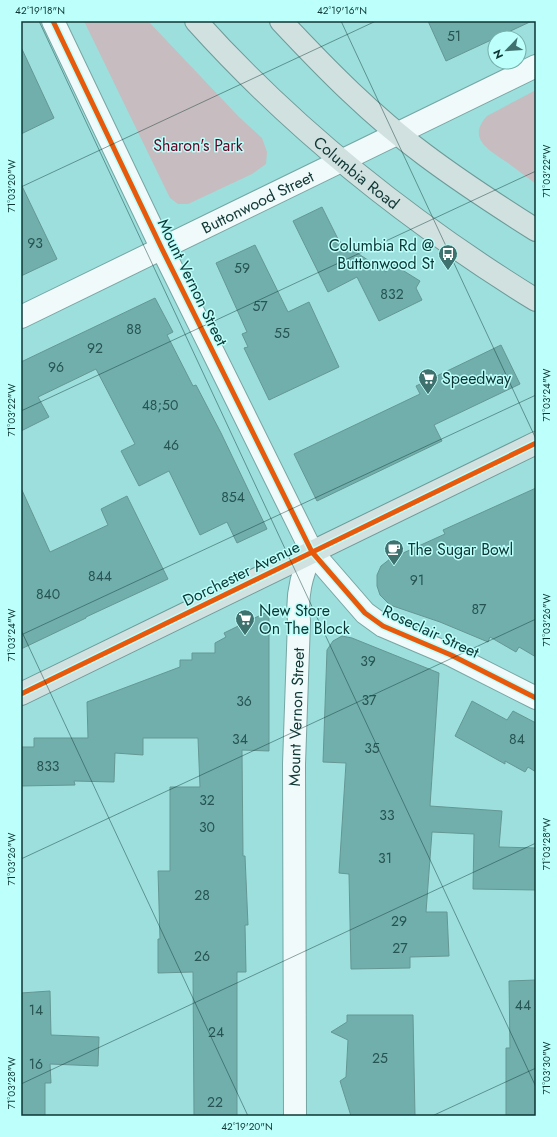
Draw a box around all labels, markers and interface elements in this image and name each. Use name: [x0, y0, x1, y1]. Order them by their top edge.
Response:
text: 42°19'18"N: [15, 3, 65, 18]
text: 42°19'16"N: [317, 3, 367, 18]
house number: 51: [447, 26, 461, 46]
north arrow: [487, 30, 527, 70]
text: N: [489, 47, 507, 62]
street label: Columbia Road: [308, 131, 404, 215]
park label: Sharon's Park: [153, 134, 244, 157]
text: 71°03'22"W: [539, 145, 554, 197]
text: 71°03'20"W: [4, 159, 19, 213]
street label: Buttonwood Street: [198, 165, 318, 239]
street label: Mount Vernon Street: [152, 215, 233, 350]
house number: 93: [27, 233, 43, 253]
place label: Columbia Rd @ Buttonwood St: [329, 234, 434, 275]
bus stop icon: Columbia Rd @ Buttonwood St: [437, 243, 459, 271]
house number: 59: [234, 258, 250, 278]
house number: 832: [380, 284, 404, 304]
house number: 57: [252, 296, 268, 316]
house number: 88: [126, 319, 142, 339]
house number: 55: [274, 323, 290, 343]
house number: 92: [87, 338, 103, 358]
house number: 96: [48, 357, 64, 377]
supermarket icon: Speedway: [417, 367, 439, 395]
place label: Speedway: [442, 367, 512, 390]
text: 71°03'24"W: [539, 368, 554, 421]
text: 71°03'22"W: [4, 384, 19, 436]
house number: 48;50: [142, 395, 178, 415]
house number: 46: [163, 435, 179, 455]
house number: 854: [221, 487, 245, 507]
street label: Dorchester Avenue: [179, 535, 304, 612]
cafe icon: The Sugar Bowl: [383, 538, 405, 566]
place label: The Sugar Bowl: [408, 538, 513, 561]
house number: 844: [88, 566, 112, 586]
house number: 91: [410, 570, 424, 590]
house number: 840: [36, 584, 60, 604]
text: 71°03'26"W: [539, 593, 554, 646]
place label: New Store On The Block: [259, 599, 351, 640]
street label: Roseclair Street: [379, 599, 483, 664]
house number: 87: [472, 599, 487, 619]
text: 71°03'24"W: [4, 608, 19, 661]
supermarket icon: New Store On The Block: [234, 608, 256, 636]
street label: Mount Vernon Street: [283, 647, 310, 786]
house number: 39: [360, 651, 376, 671]
house number: 37: [362, 690, 377, 710]
house number: 36: [236, 691, 252, 711]
house number: 34: [232, 729, 248, 749]
house number: 84: [509, 729, 525, 749]
house number: 35: [364, 738, 380, 758]
house number: 833: [37, 756, 60, 776]
house number: 32: [199, 790, 215, 810]
house number: 33: [379, 805, 395, 825]
house number: 30: [199, 817, 215, 837]
text: 71°03'28"W: [539, 818, 554, 870]
text: 71°03'26"W: [4, 832, 19, 885]
house number: 31: [378, 848, 392, 868]
house number: 28: [194, 885, 210, 905]
house number: 29: [391, 911, 407, 931]
house number: 27: [392, 938, 408, 958]
house number: 26: [194, 946, 210, 966]
house number: 44: [515, 995, 531, 1015]
house number: 14: [29, 1000, 43, 1020]
house number: 24: [208, 1022, 224, 1042]
text: 71°03'30"W: [539, 1041, 554, 1094]
house number: 25: [372, 1048, 388, 1068]
house number: 16: [29, 1054, 43, 1074]
text: 71°03'28"W: [4, 1057, 19, 1109]
house number: 22: [207, 1092, 223, 1112]
text: 42°19'20"N: [221, 1119, 273, 1134]

